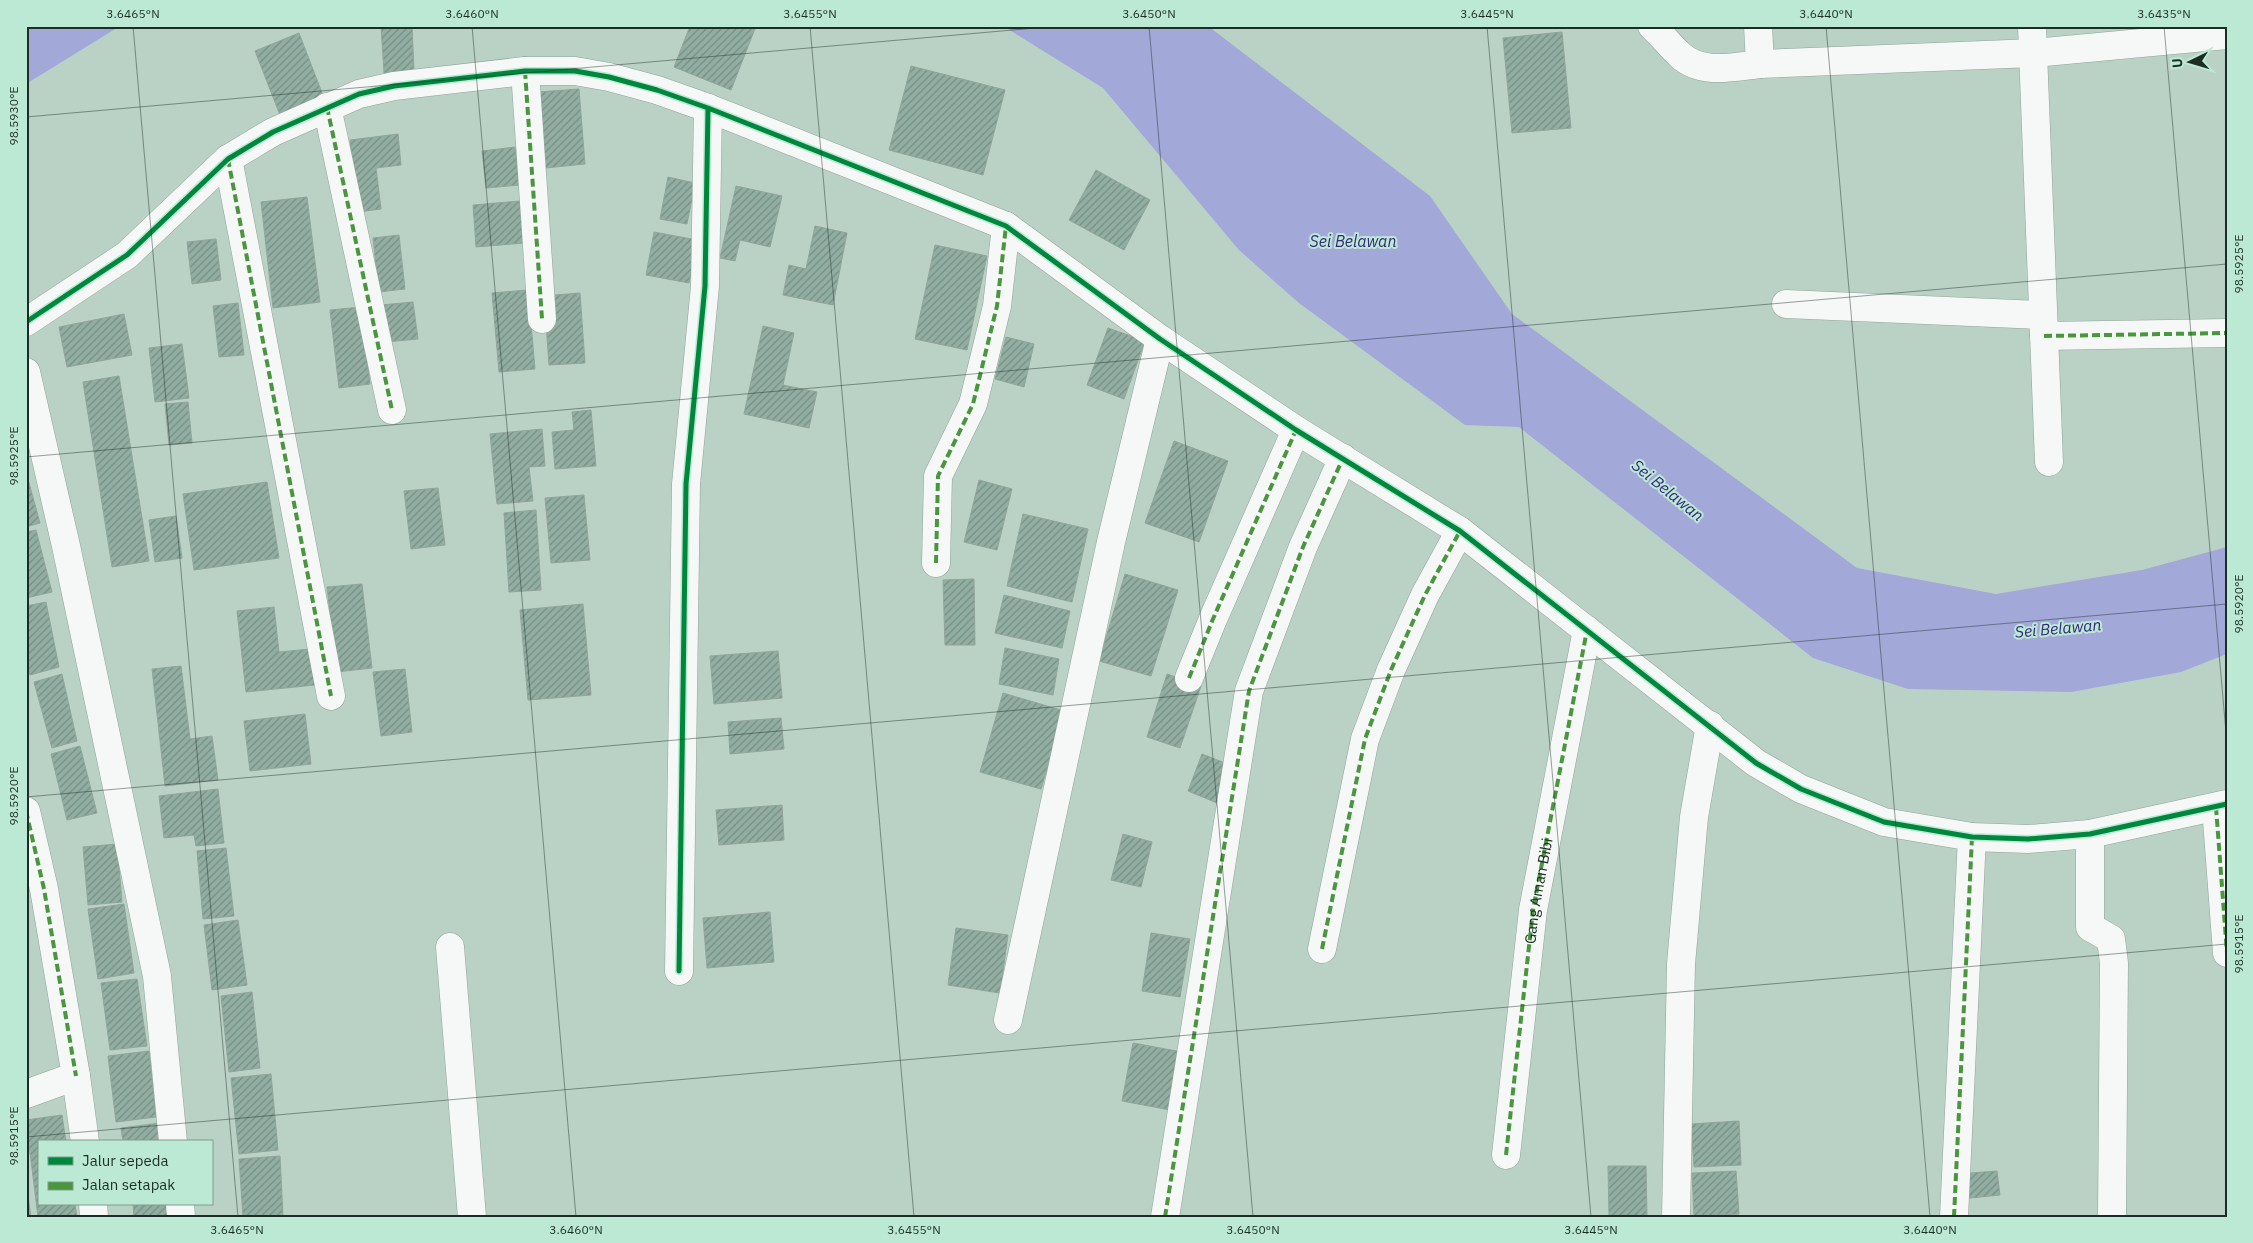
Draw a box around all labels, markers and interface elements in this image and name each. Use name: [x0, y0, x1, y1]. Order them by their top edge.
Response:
text: 3.6465°N: [106, 6, 160, 21]
text: 3.6460°N: [445, 6, 499, 21]
text: 3.6455°N: [783, 6, 837, 21]
text: 3.6450°N: [1122, 6, 1176, 21]
text: 3.6445°N: [1460, 6, 1514, 21]
text: 3.6440°N: [1799, 6, 1853, 21]
text: 3.6435°N: [2137, 6, 2191, 21]
north arrow: [2166, 38, 2216, 88]
text: U: [2168, 58, 2186, 69]
text: 98.5930°E: [6, 86, 21, 146]
water label: Sei Belawan: [1310, 231, 1396, 251]
text: 98.5925°E: [2231, 234, 2246, 294]
text: 98.5925°E: [6, 426, 21, 486]
water label: Sei Belawan: [1628, 455, 1708, 525]
text: 98.5920°E: [2231, 574, 2246, 634]
water label: Sei Belawan: [2014, 614, 2102, 642]
text: 98.5920°E: [6, 766, 21, 826]
street label: Gang Aman Bibi: [1520, 836, 1556, 945]
text: 98.5915°E: [2231, 914, 2246, 974]
text: 98.5915°E: [6, 1106, 21, 1166]
legend: [38, 1140, 212, 1206]
text: Jalur sepeda: [82, 1151, 169, 1170]
text: Jalan setapak: [82, 1175, 175, 1194]
text: 3.6465°N: [210, 1222, 264, 1237]
text: 3.6460°N: [549, 1222, 603, 1237]
text: 3.6455°N: [887, 1222, 941, 1237]
text: 3.6450°N: [1226, 1222, 1280, 1237]
text: 3.6445°N: [1564, 1222, 1618, 1237]
text: 3.6440°N: [1903, 1222, 1957, 1237]

